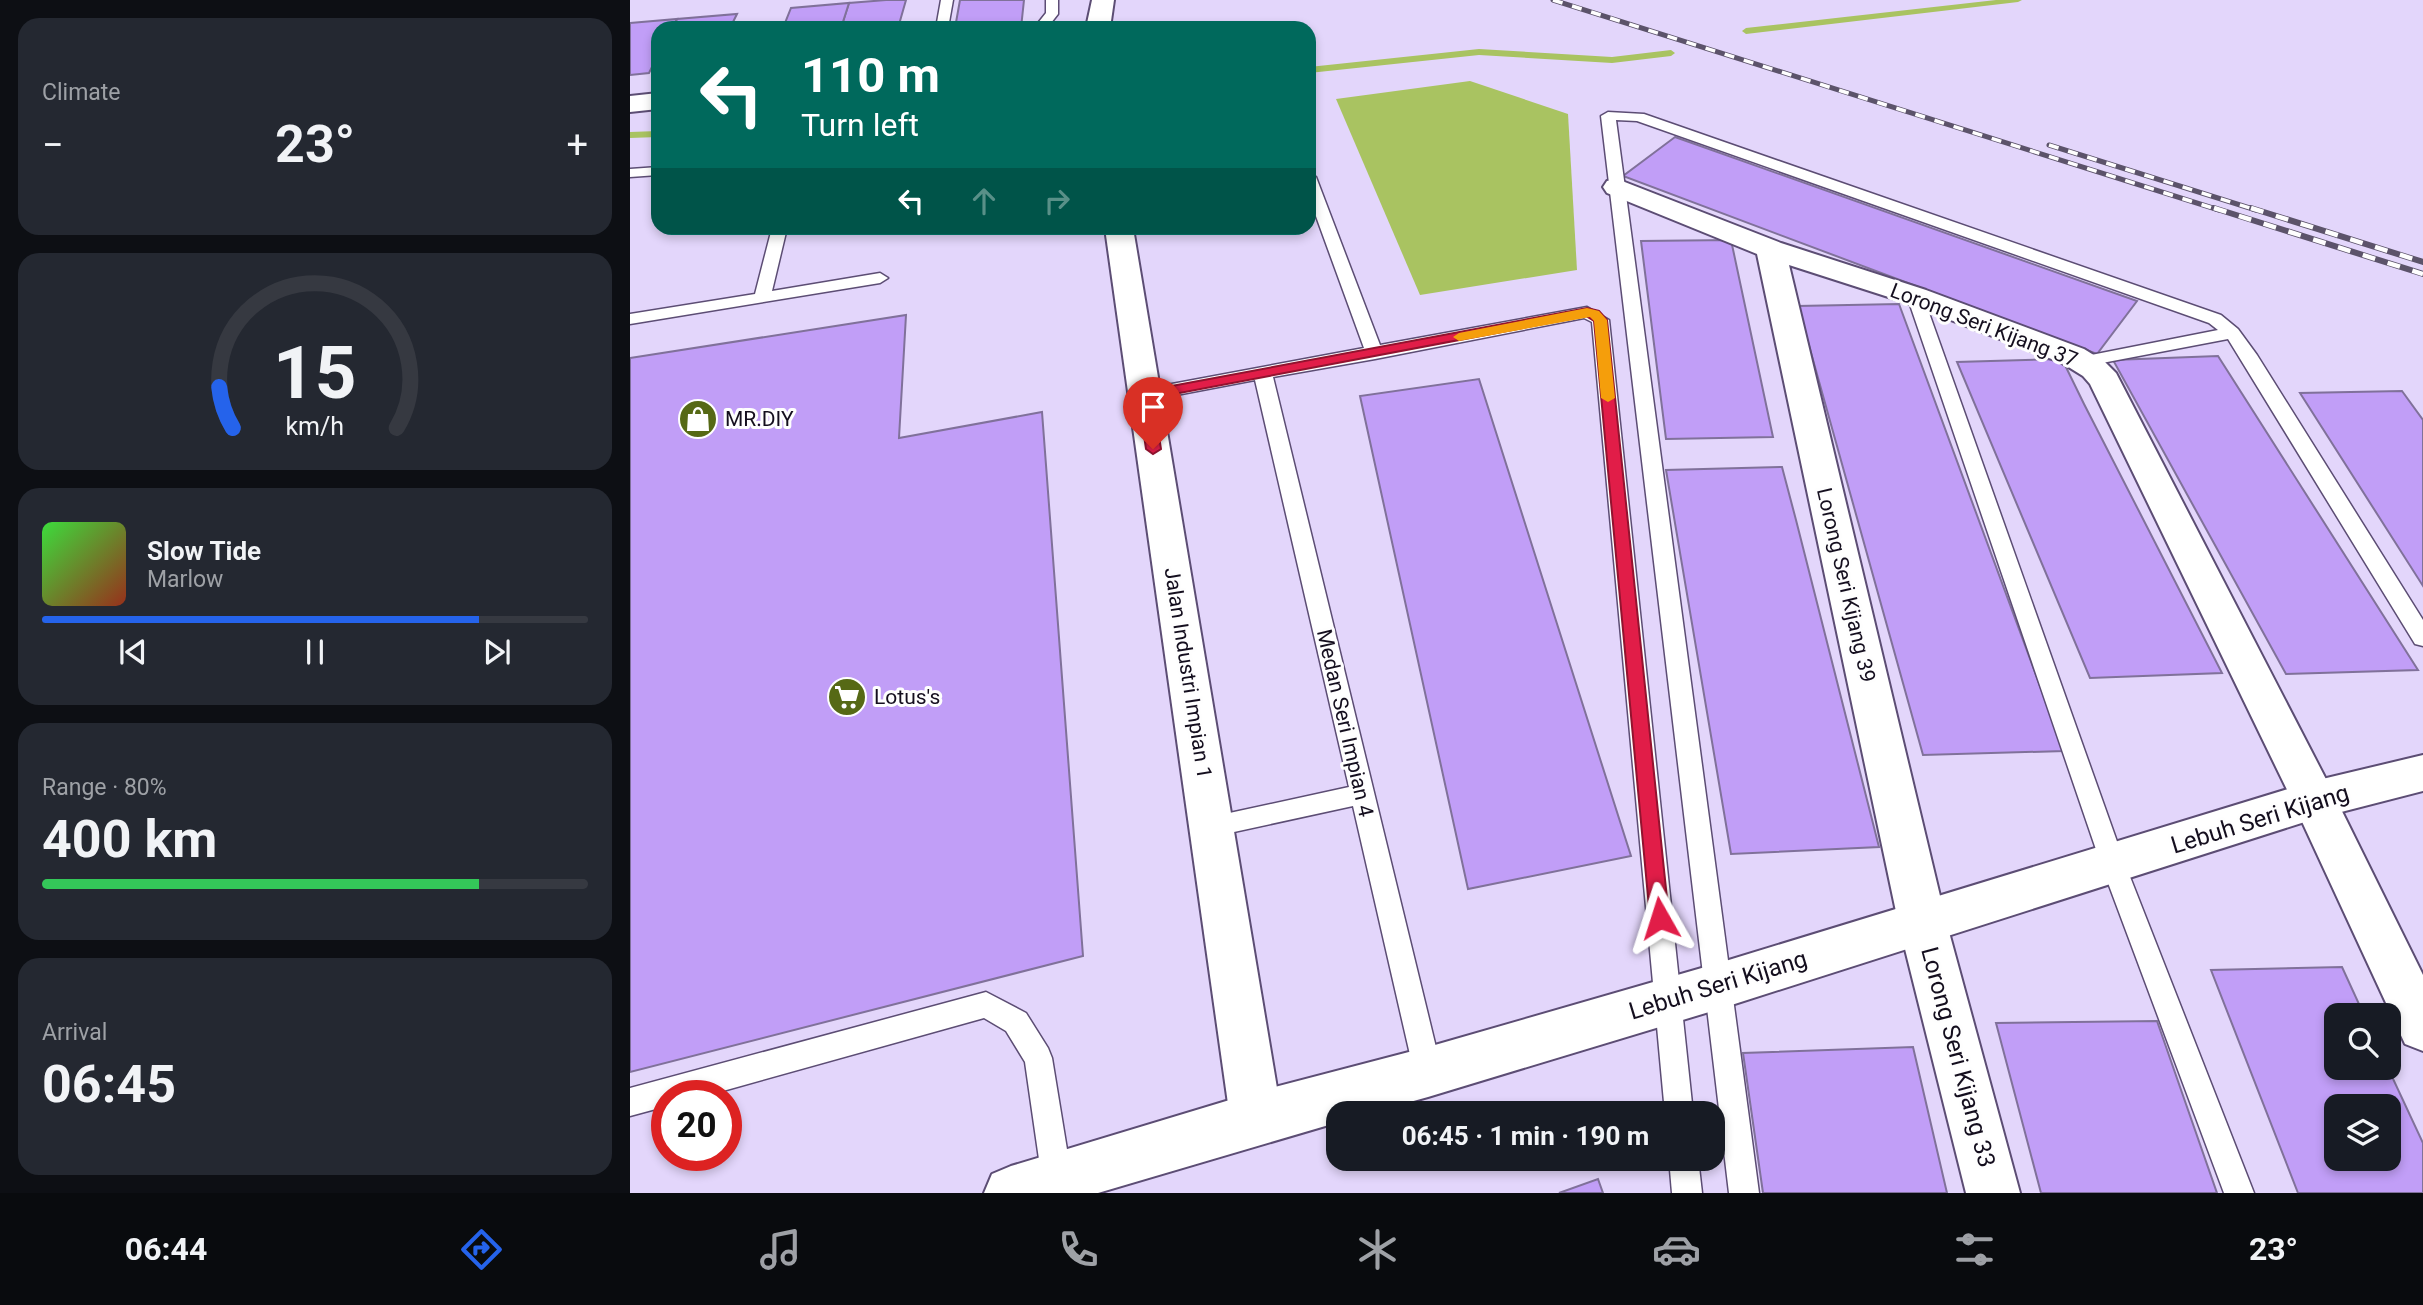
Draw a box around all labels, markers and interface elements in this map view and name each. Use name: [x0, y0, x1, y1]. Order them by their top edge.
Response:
text: 110 m: [801, 47, 940, 104]
icon: left: [686, 49, 777, 140]
text: Climate: [42, 79, 121, 106]
text: Turn left: [801, 106, 919, 144]
text: 23°: [275, 114, 355, 175]
text: −: [42, 123, 64, 167]
text: +: [566, 123, 588, 167]
icon: left: [892, 182, 930, 220]
icon: ahead: [965, 182, 1003, 220]
icon: right: [1038, 182, 1076, 220]
street label: Lorong Seri Kijang 37: [1887, 278, 2081, 372]
text: 15: [273, 330, 357, 416]
pin: [1123, 377, 1183, 449]
icon: arrive: [1134, 388, 1172, 426]
shop icon: MR.DIY: [677, 398, 719, 440]
place label: MR.DIY: [725, 407, 794, 431]
text: km/h: [286, 411, 344, 440]
street label: Lorong Seri Kijang 39: [1812, 485, 1880, 685]
text: Slow Tide: [147, 536, 261, 566]
text: Marlow: [147, 566, 223, 593]
street label: Jalan Industri Impian 1: [1159, 566, 1217, 780]
street label: Medan Seri Impian 4: [1312, 627, 1378, 819]
icon: previous: [114, 633, 152, 671]
icon: pause: [296, 633, 334, 671]
icon: next: [478, 633, 516, 671]
supermarket icon: Lotus's: [826, 676, 868, 718]
place label: Lotus's: [874, 685, 940, 709]
text: Range · 80%: [42, 774, 167, 801]
street label: Lebuh Seri Kijang: [2168, 779, 2352, 859]
text: 400 km: [42, 809, 217, 870]
position arrow: [1623, 881, 1697, 955]
street label: Lorong Seri Kijang 33: [1915, 944, 2001, 1170]
street label: Lebuh Seri Kijang: [1626, 945, 1810, 1025]
map controls: [2324, 1003, 2401, 1171]
button: search: [2324, 1003, 2401, 1080]
text: Arrival: [42, 1019, 107, 1046]
text: 06:45: [42, 1054, 176, 1115]
speed limit sign: 20: [651, 1080, 742, 1171]
button: layers: [2324, 1094, 2401, 1171]
text: 06:45 · 1 min · 190 m: [1402, 1121, 1649, 1151]
icon: directions: [457, 1225, 506, 1274]
icon: music: [756, 1225, 805, 1274]
icon: phone: [1054, 1225, 1103, 1274]
icon: climate: [1353, 1225, 1402, 1274]
icon: car: [1652, 1225, 1701, 1274]
icon: filters: [1950, 1225, 1999, 1274]
text: 06:44: [125, 1230, 207, 1268]
text: 23°: [2249, 1230, 2298, 1268]

